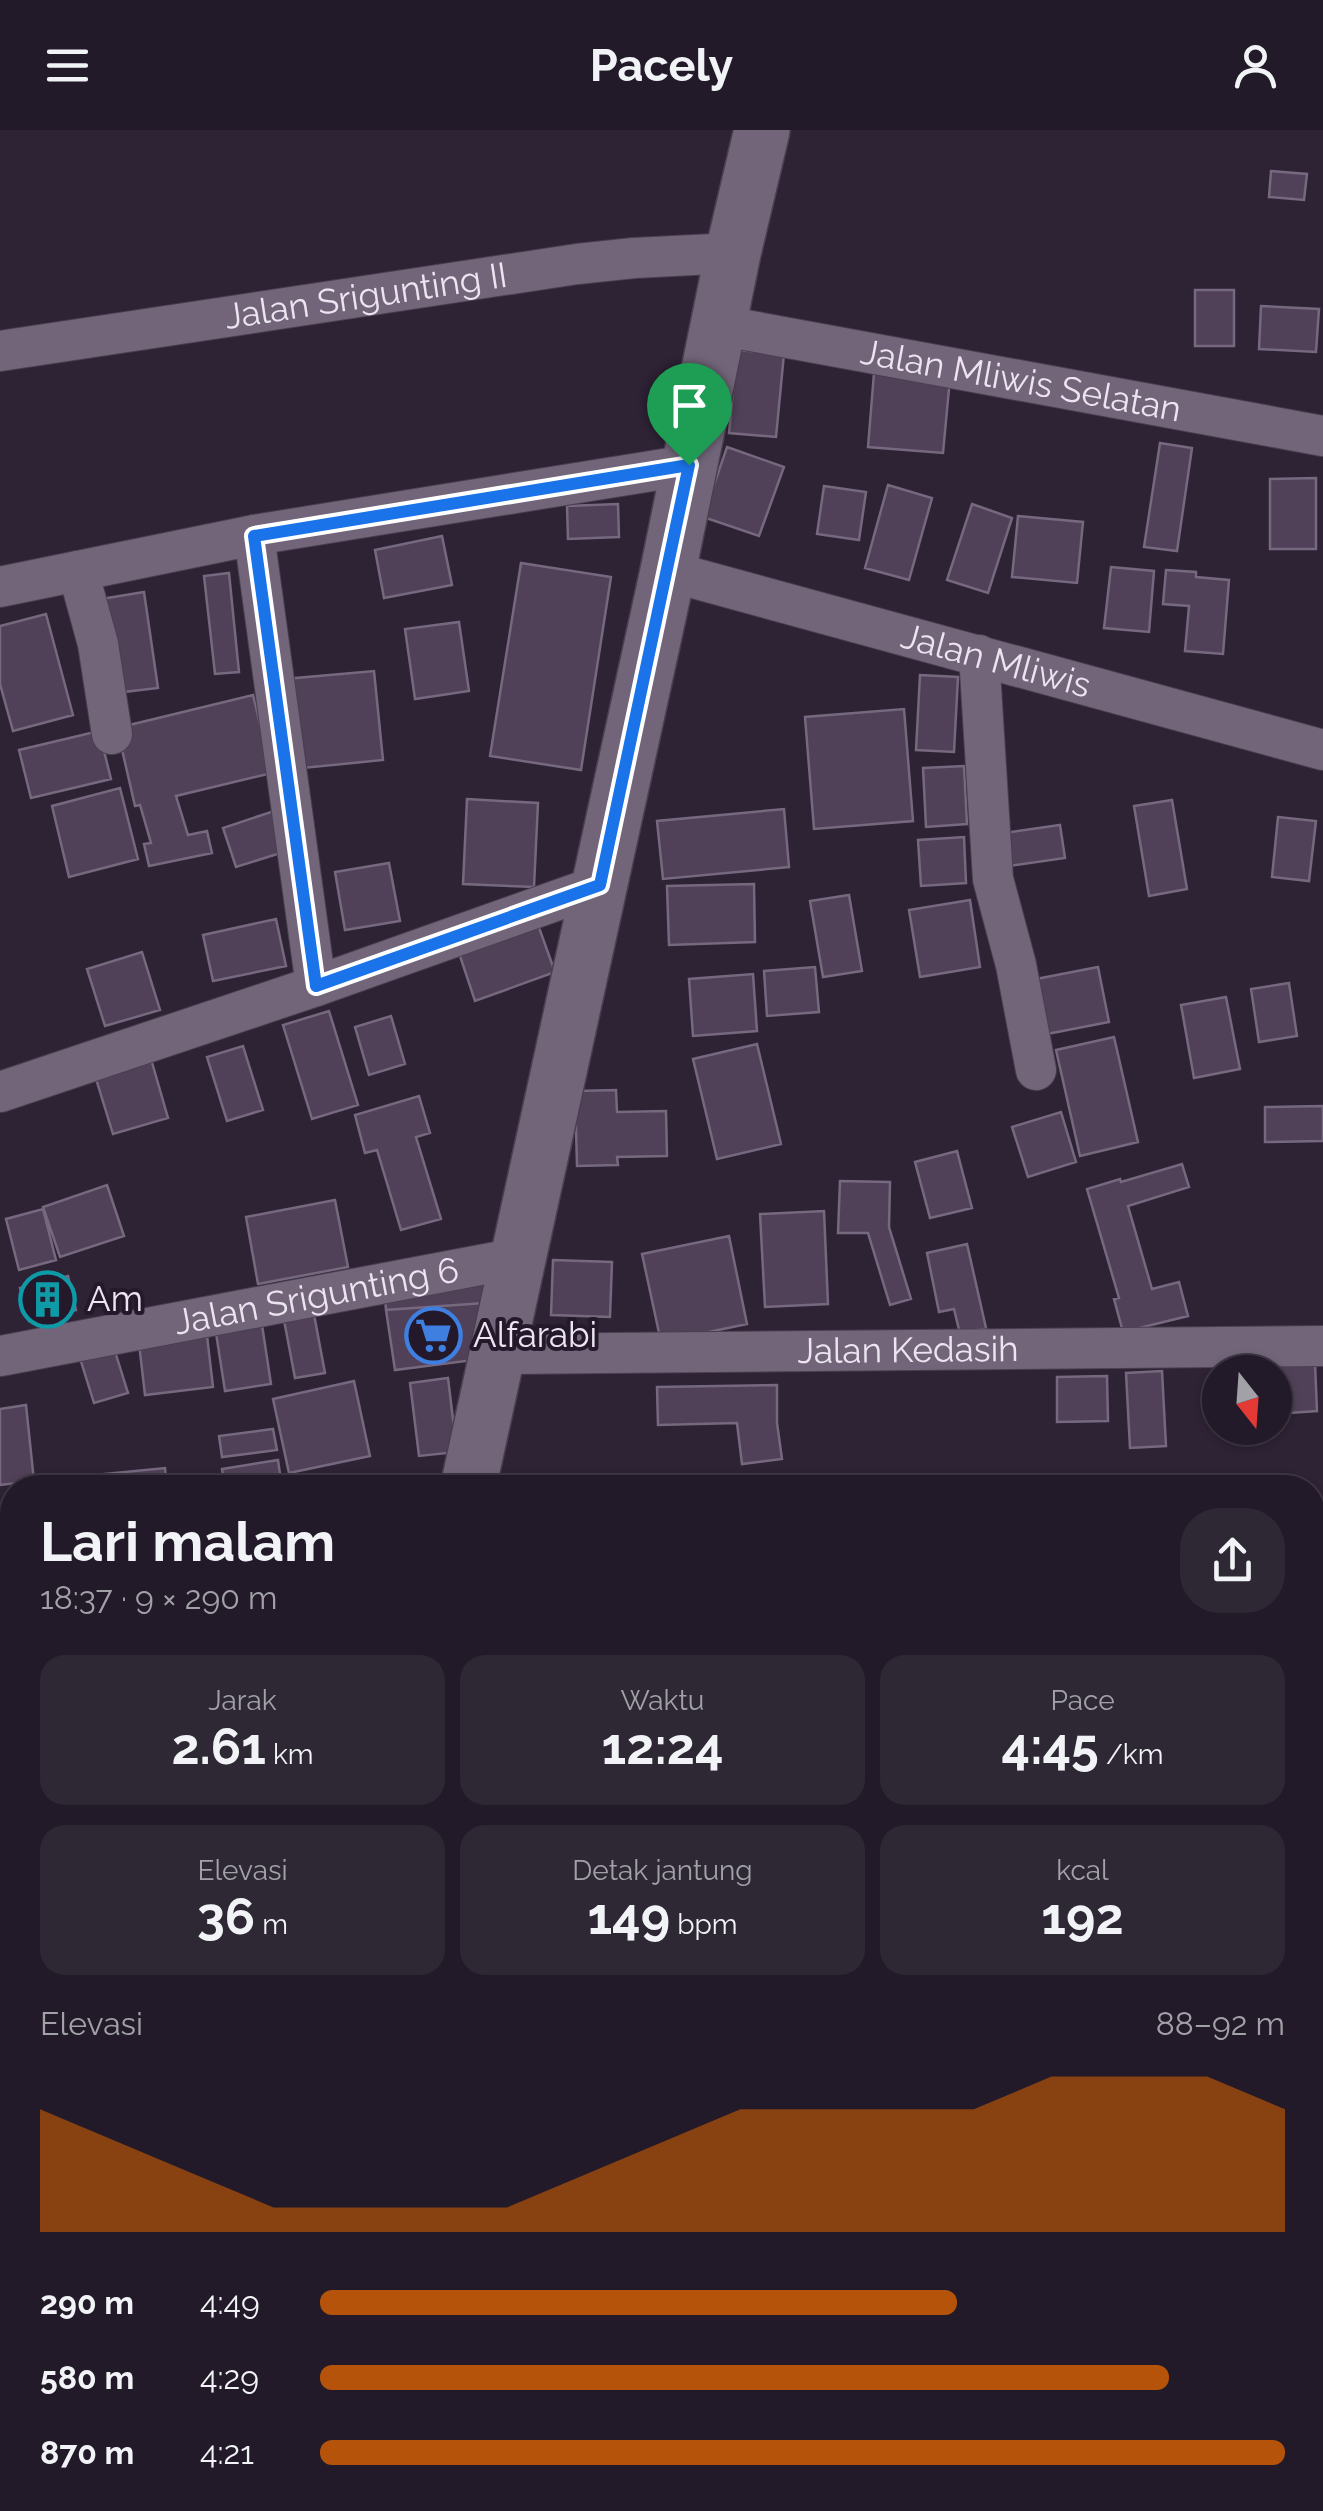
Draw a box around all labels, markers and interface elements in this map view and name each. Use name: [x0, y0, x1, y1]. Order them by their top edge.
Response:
icon: menu: [40, 38, 95, 93]
icon: person: [1228, 38, 1283, 93]
text: Pacely: [590, 39, 733, 92]
street label: Jalan Srigunting II: [222, 254, 510, 337]
street label: Jalan Mliwis Selatan: [858, 331, 1185, 430]
pin: [647, 363, 732, 466]
icon: arrive: [662, 378, 717, 433]
street label: Jalan Mliwis: [897, 615, 1095, 706]
street label: Jalan Srigunting 6: [171, 1248, 462, 1343]
building icon: Am: [18, 1269, 78, 1329]
place label: Am: [87, 1278, 143, 1319]
supermarket icon: Alfarabi: [404, 1305, 464, 1365]
place label: Alfarabi: [473, 1314, 597, 1355]
street label: Jalan Kedasih: [797, 1328, 1019, 1371]
north arrow: [1202, 1355, 1292, 1445]
map controls: [1202, 1355, 1292, 1445]
button: share: [1180, 1508, 1285, 1613]
text: Lari malam: [40, 1509, 335, 1574]
text: 18:37 · 9 × 290 m: [40, 1579, 277, 1616]
text: Jarak: [208, 1684, 277, 1717]
text: Waktu: [621, 1684, 704, 1717]
text: Pace: [1050, 1684, 1115, 1717]
text: 2.61: [171, 1717, 266, 1776]
text: 12:24: [602, 1717, 724, 1776]
text: 4:45: [1002, 1717, 1099, 1776]
text: km: [266, 1738, 314, 1771]
text: /km: [1099, 1738, 1163, 1771]
text: Elevasi: [197, 1854, 288, 1887]
text: Detak jantung: [572, 1854, 753, 1887]
text: kcal: [1056, 1854, 1109, 1887]
text: 36: [197, 1887, 255, 1946]
text: 149: [587, 1887, 670, 1946]
text: 192: [1041, 1887, 1124, 1946]
text: m: [255, 1908, 288, 1941]
text: bpm: [670, 1908, 738, 1941]
text: Elevasi: [40, 2005, 143, 2042]
text: 88–92 m: [1156, 2005, 1285, 2042]
text: 290 m: [40, 2284, 134, 2321]
text: 4:49: [200, 2284, 260, 2321]
text: 580 m: [40, 2359, 134, 2396]
text: 4:29: [200, 2359, 259, 2396]
text: 870 m: [40, 2434, 134, 2471]
text: 4:21: [200, 2434, 254, 2471]

